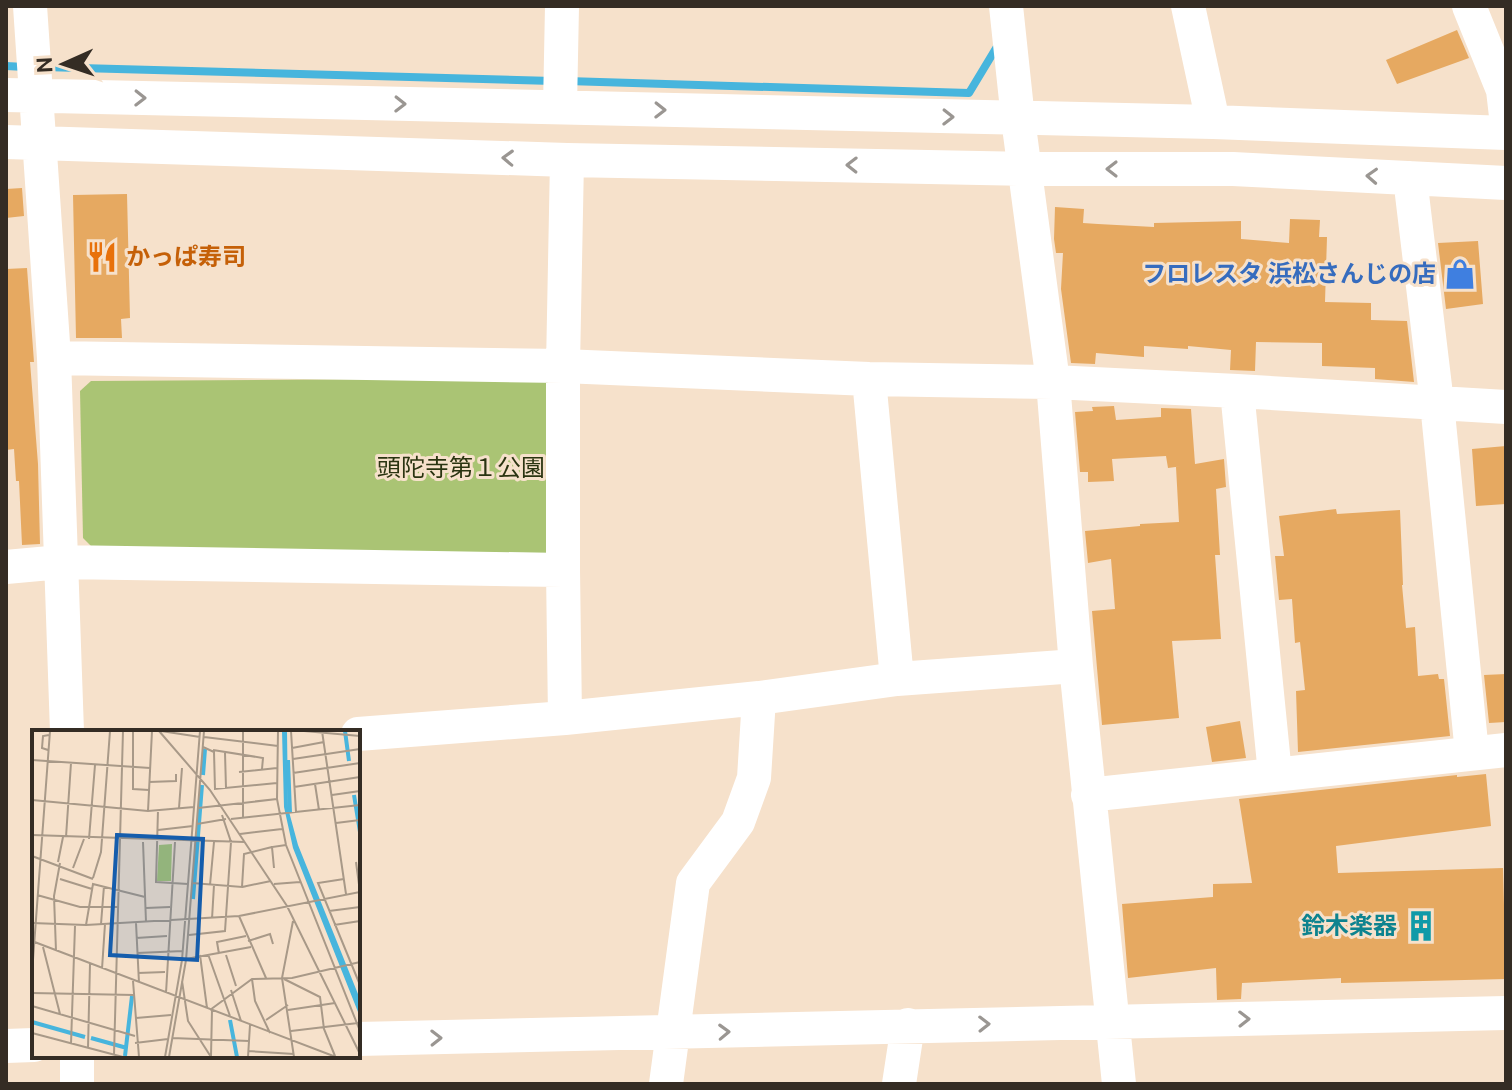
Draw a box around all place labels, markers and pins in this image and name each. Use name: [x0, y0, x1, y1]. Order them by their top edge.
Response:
restaurant icon: かっぱ寿司: [85, 240, 119, 274]
place label: かっぱ寿司: [126, 243, 246, 270]
shop icon: フロレスタ 浜松さんじの店: [1443, 257, 1477, 291]
place label: フロレスタ 浜松さんじの店: [1142, 260, 1436, 287]
building icon: 鈴木楽器: [1404, 909, 1438, 943]
place label: 鈴木楽器: [1301, 912, 1397, 939]

